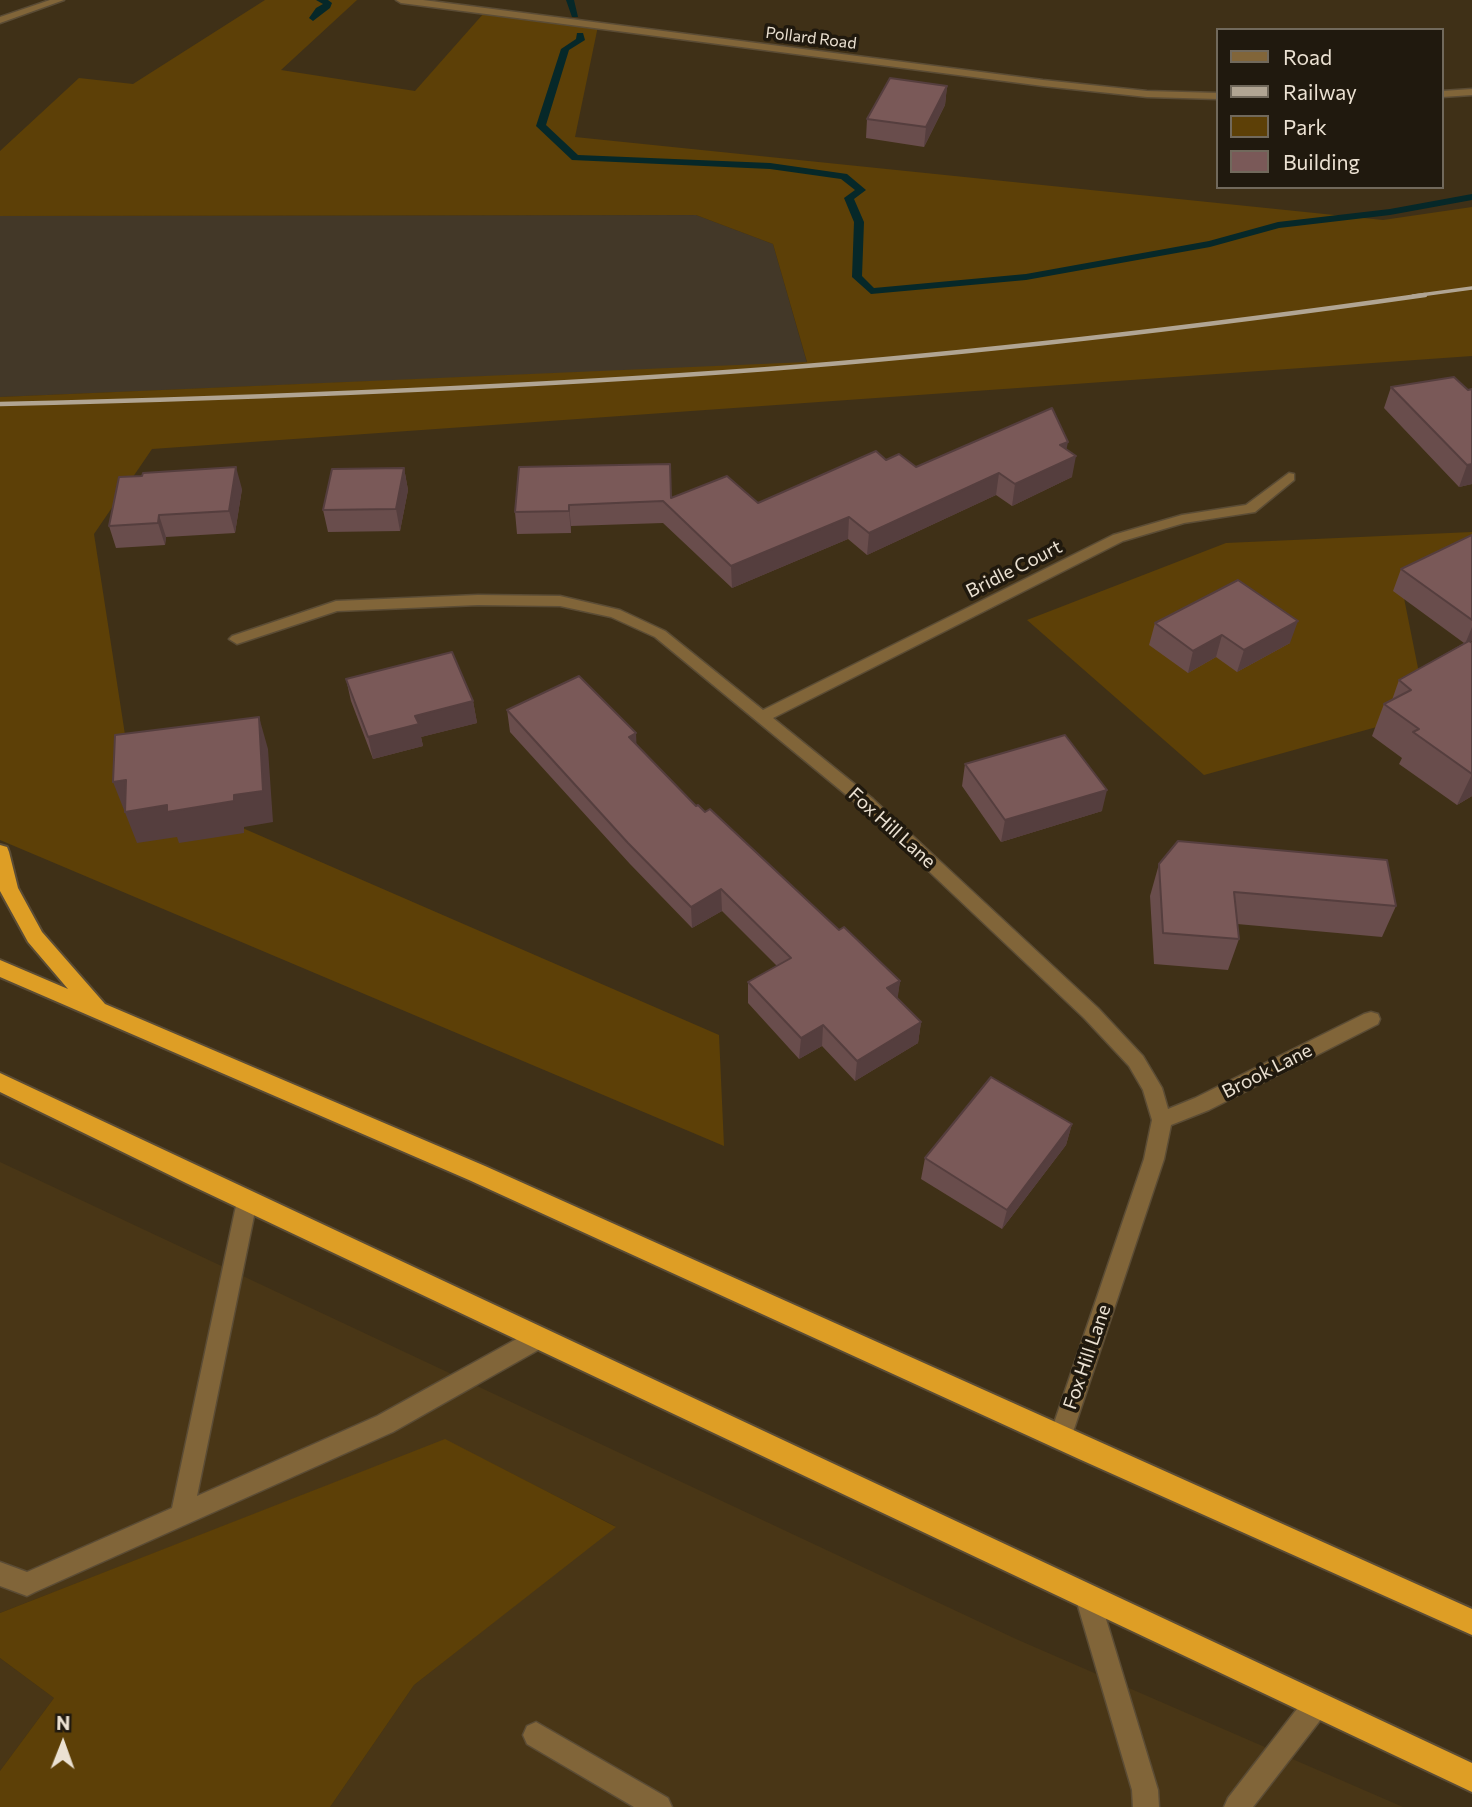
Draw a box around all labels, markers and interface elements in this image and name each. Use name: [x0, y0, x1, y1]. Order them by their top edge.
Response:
street label: Pollard Road: [764, 23, 858, 53]
legend: [1216, 28, 1444, 189]
text: Road: [1283, 44, 1332, 69]
text: Railway: [1283, 79, 1357, 104]
text: Park: [1283, 114, 1327, 139]
text: Building: [1283, 149, 1360, 174]
street label: Bridle Court: [962, 535, 1066, 603]
street label: Fox Hill Lane: [844, 783, 940, 873]
street label: Brook Lane: [1218, 1039, 1316, 1103]
street label: Fox Hill Lane: [1058, 1302, 1116, 1412]
north arrow: [28, 1709, 98, 1779]
text: N: [56, 1711, 71, 1734]

